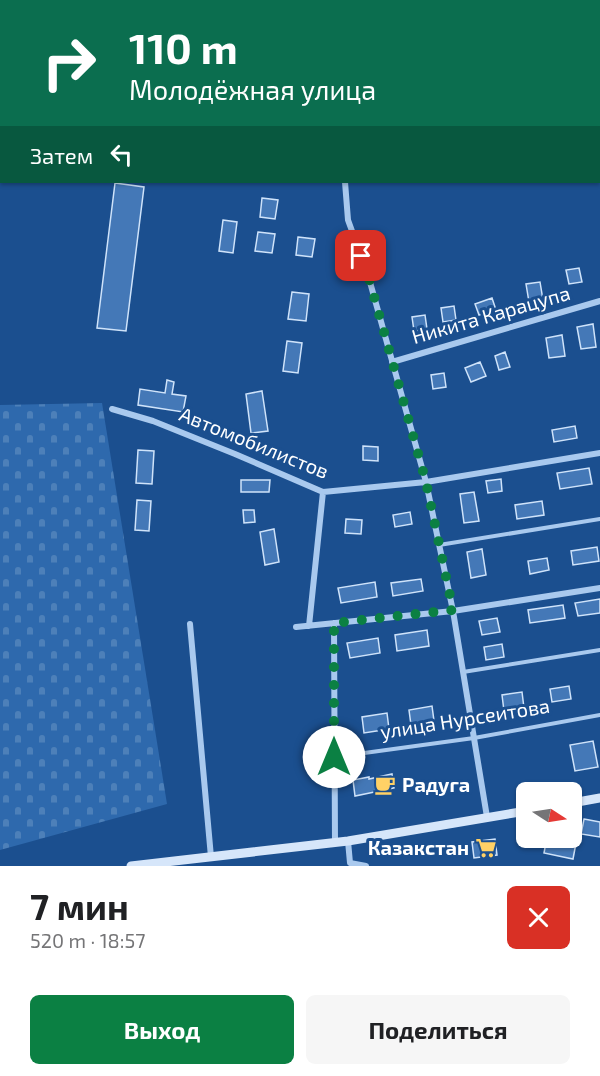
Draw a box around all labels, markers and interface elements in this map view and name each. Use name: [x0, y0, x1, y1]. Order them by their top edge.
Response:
text: 110 m: [129, 22, 238, 72]
icon: right: [30, 24, 108, 102]
text: Молодёжная улица: [129, 73, 376, 105]
icon: left: [105, 138, 138, 171]
text: Затем: [30, 142, 93, 168]
pin: [335, 230, 386, 281]
icon: arrive: [344, 239, 377, 272]
street label: Никита Карацупа: [409, 280, 573, 349]
street label: Автомобилистов: [176, 401, 333, 483]
street label: улица Нурсеитова: [378, 693, 552, 744]
position arrow: [302, 725, 366, 789]
place label: Радуга: [402, 772, 470, 796]
cafe icon: Радуга: [373, 773, 397, 797]
north arrow: [516, 782, 582, 848]
map controls: [516, 782, 582, 848]
place label: Казакстан: [368, 835, 469, 859]
supermarket icon: Казакстан: [474, 836, 498, 860]
text: 7 мин: [30, 884, 129, 927]
button: close: [507, 886, 570, 949]
text: 520 m · 18:57: [30, 928, 145, 952]
button: Выход: [30, 995, 294, 1064]
button: Поделиться: [306, 995, 570, 1064]

